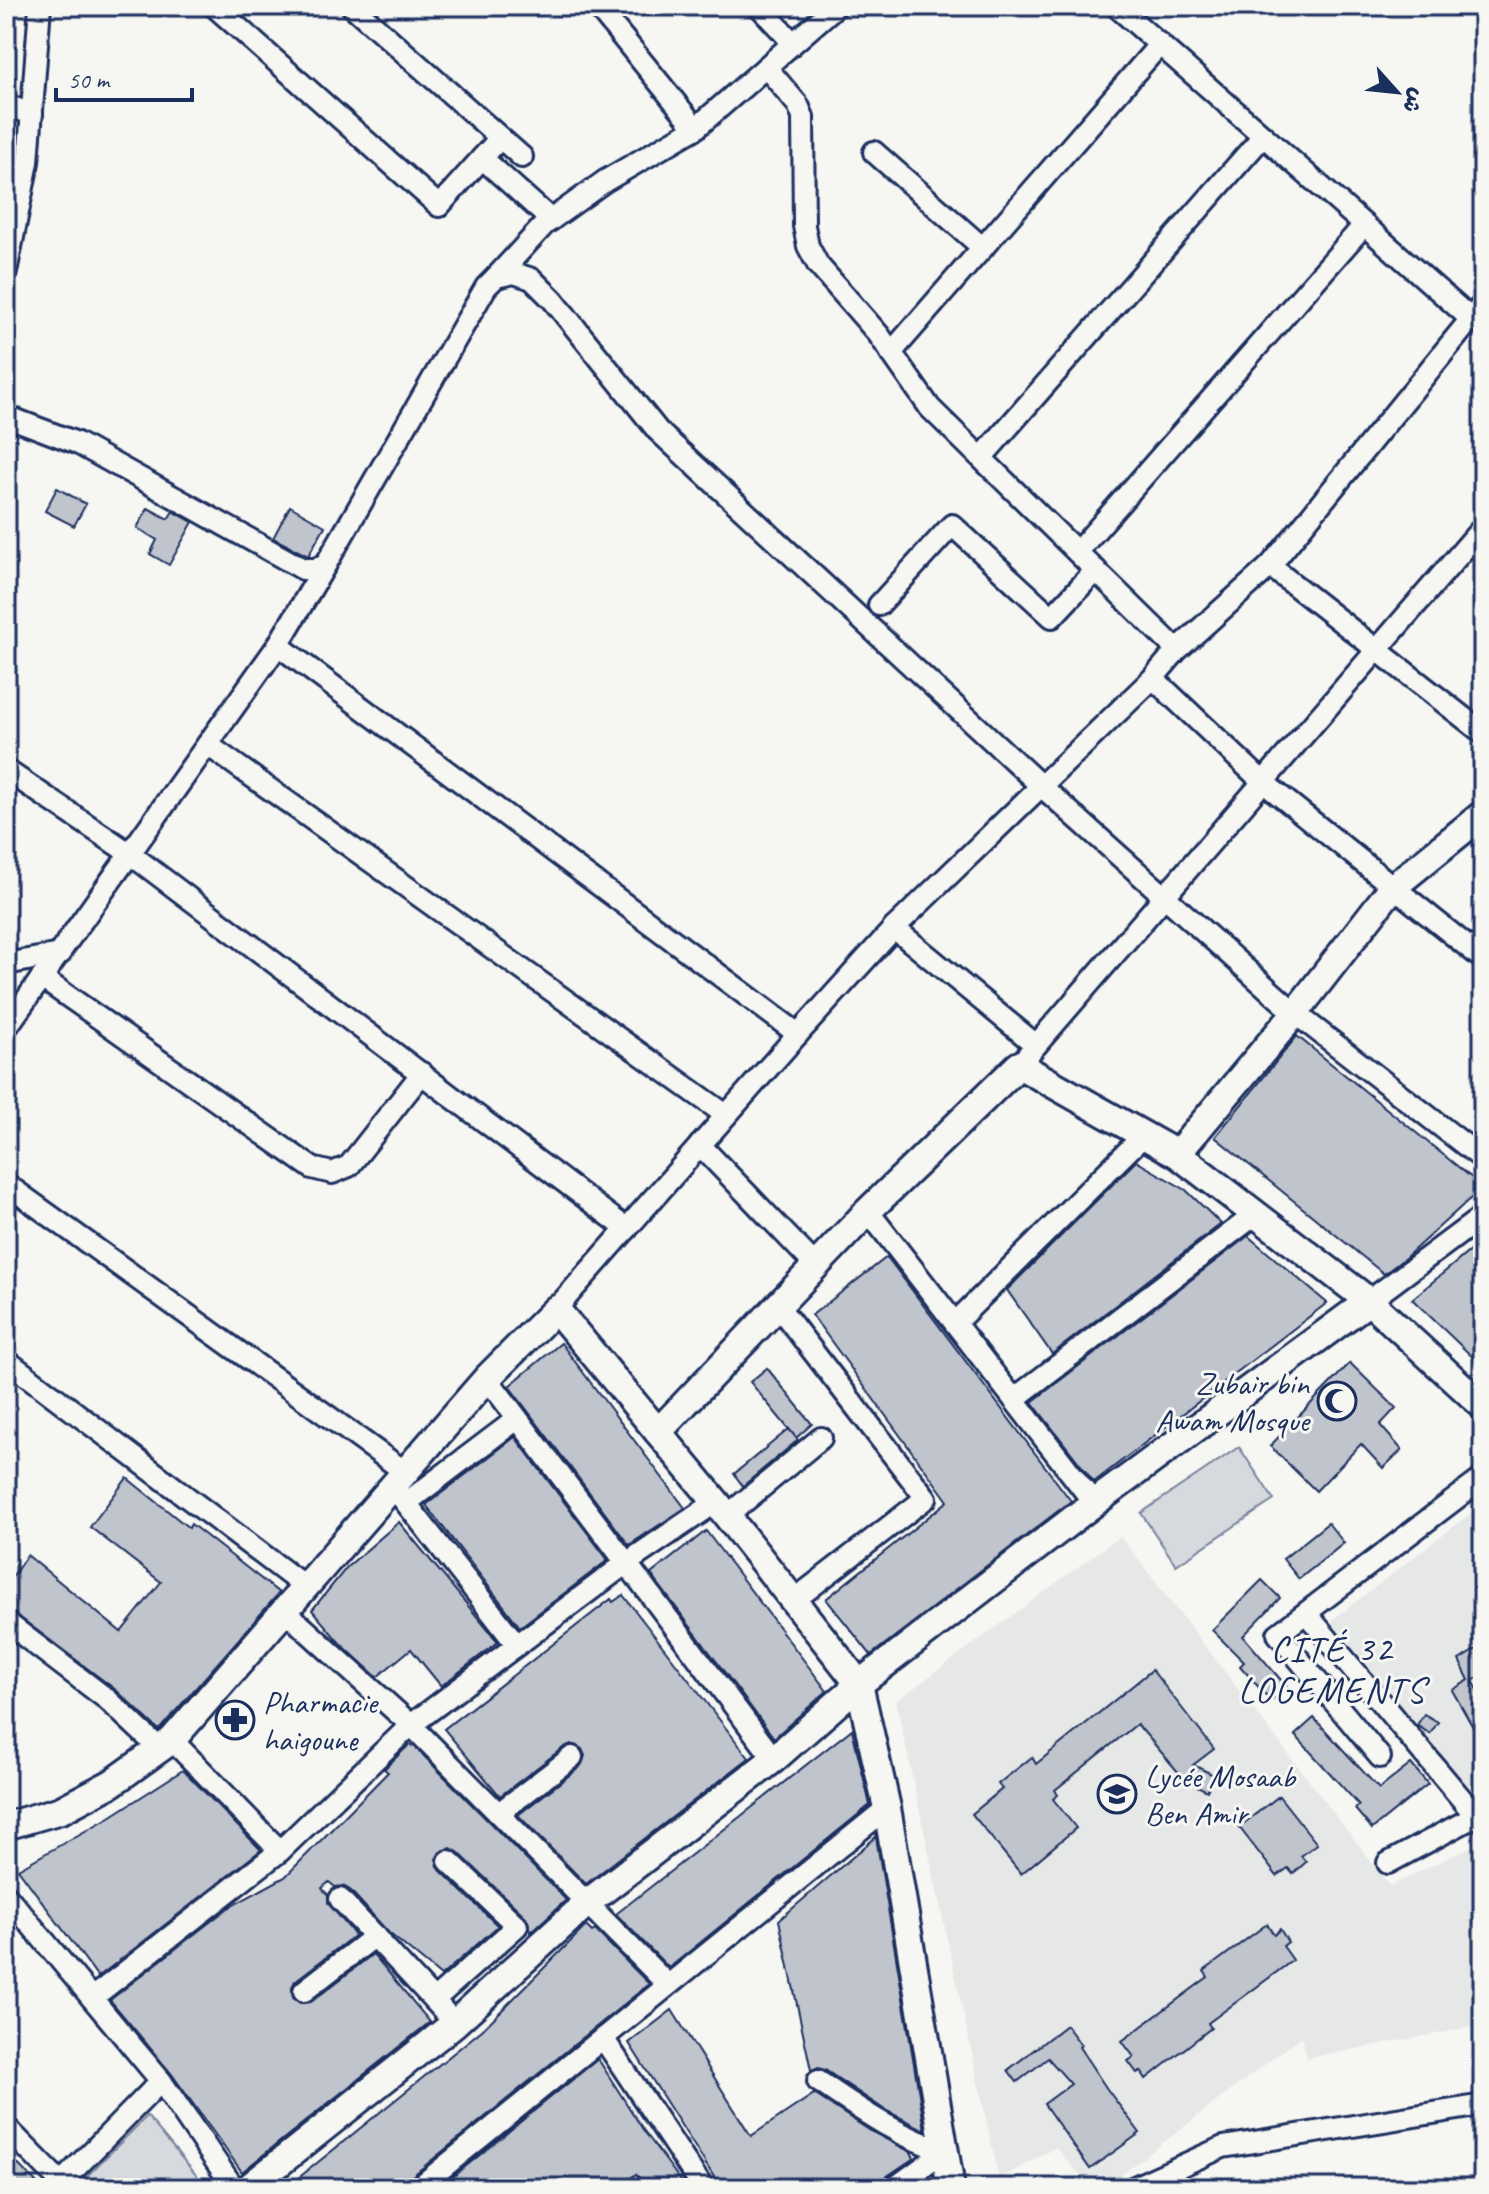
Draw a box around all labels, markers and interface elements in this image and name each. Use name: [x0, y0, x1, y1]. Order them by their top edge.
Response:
scale bar: [56, 52, 192, 102]
north arrow: [1357, 52, 1437, 132]
text: 50 m: [68, 65, 111, 95]
text: ش: [1396, 83, 1432, 118]
place label: Zubair bin Awam Mosque: [1156, 1363, 1312, 1441]
mosque icon: Zubair bin Awam Mosque: [1316, 1380, 1358, 1422]
district label: CITÉ 32 LOGEMENTS: [1238, 1626, 1430, 1713]
place label: Pharmacie haigoune: [263, 1682, 380, 1760]
pharmacy icon: Pharmacie haigoune: [214, 1699, 256, 1741]
place label: Lycée Mosaab Ben Amir: [1145, 1756, 1297, 1834]
school or university icon: Lycée Mosaab Ben Amir: [1096, 1773, 1138, 1815]

